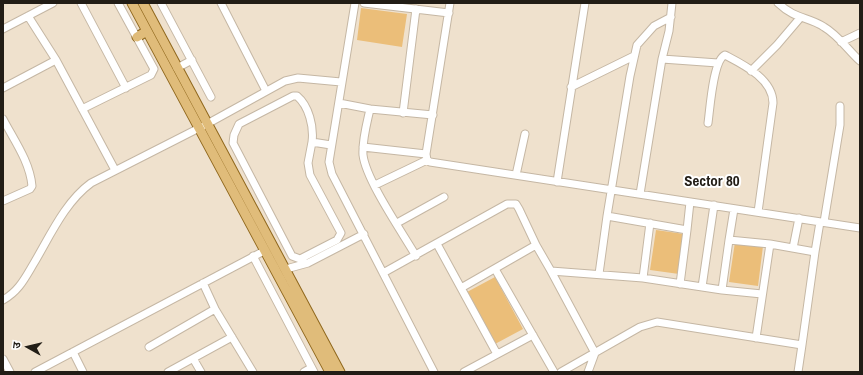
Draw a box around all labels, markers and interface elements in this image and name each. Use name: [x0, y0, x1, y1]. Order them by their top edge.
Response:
district label: Sector 80: [684, 173, 740, 191]
north arrow: [8, 327, 48, 367]
text: उ: [9, 341, 23, 349]

